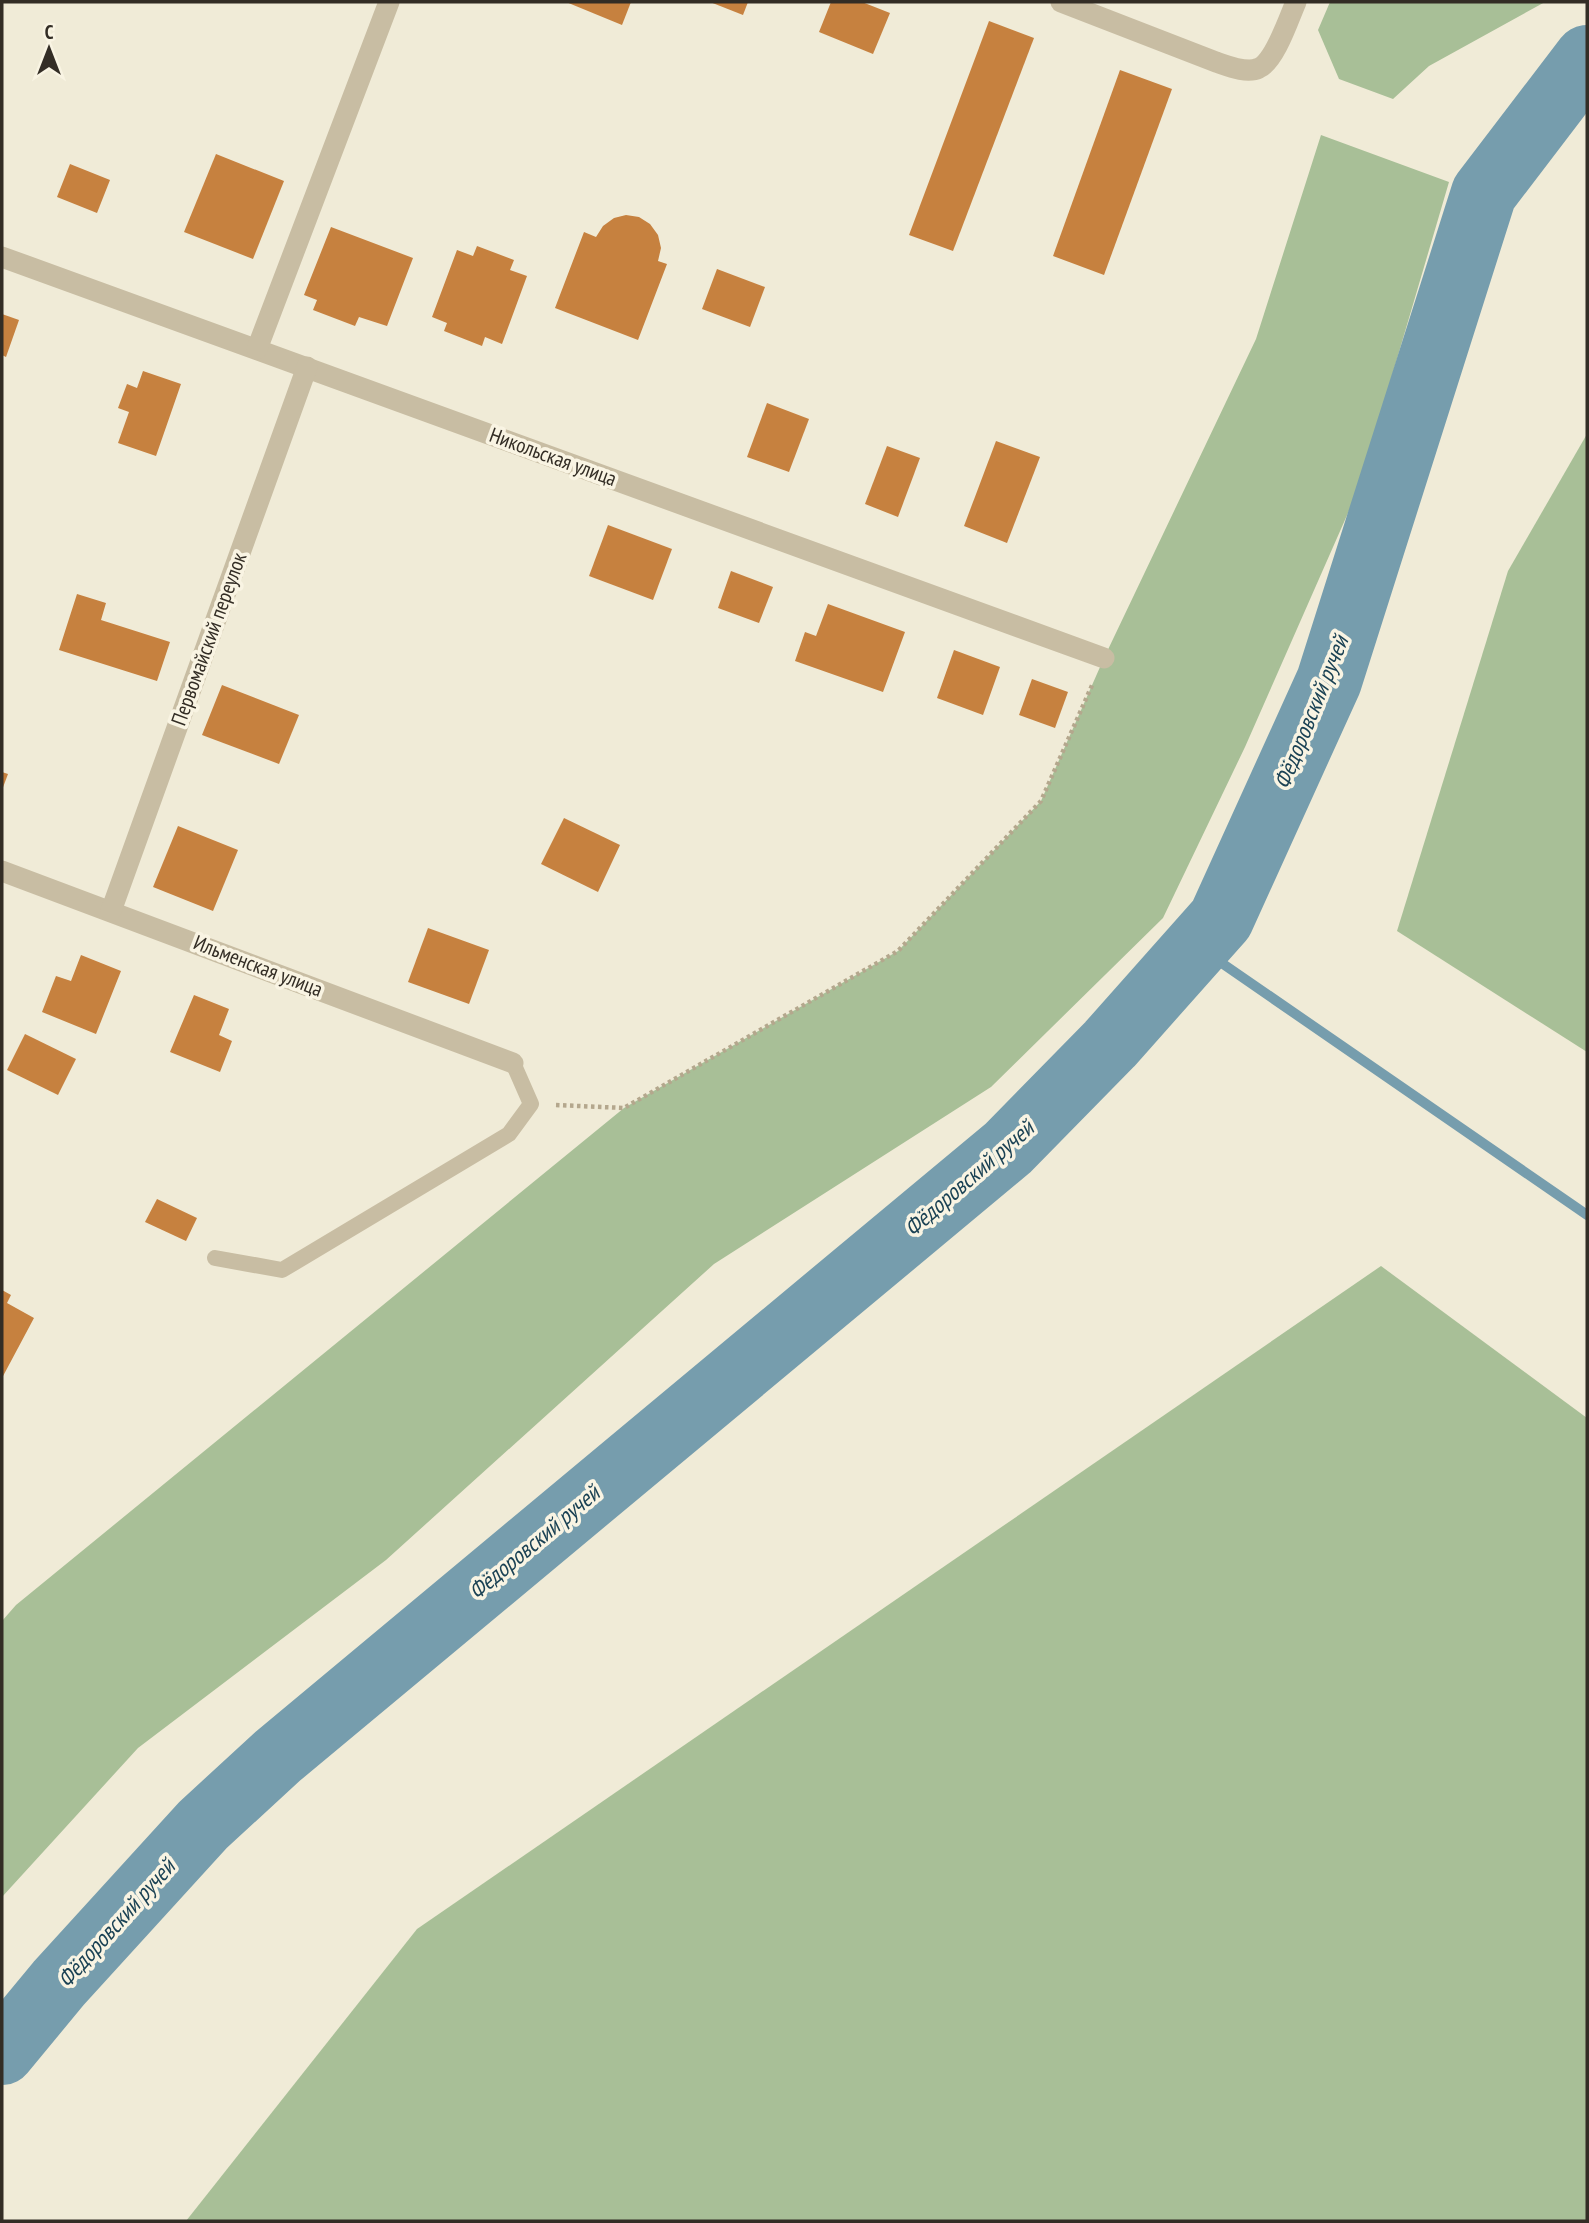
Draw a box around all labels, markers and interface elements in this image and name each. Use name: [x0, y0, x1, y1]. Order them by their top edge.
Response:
north arrow: [14, 14, 84, 84]
text: С: [45, 20, 54, 44]
street label: Никольская улица: [486, 421, 620, 492]
street label: Первомайский переулок: [165, 549, 252, 729]
water label: Фёдоровский ручей: [1267, 628, 1355, 792]
street label: Ильменская улица: [190, 929, 327, 1003]
water label: Фёдоровский ручей: [898, 1112, 1042, 1242]
water label: Фёдоровский ручей: [462, 1477, 607, 1605]
water label: Фёдоровский ручей: [51, 1851, 183, 1993]

